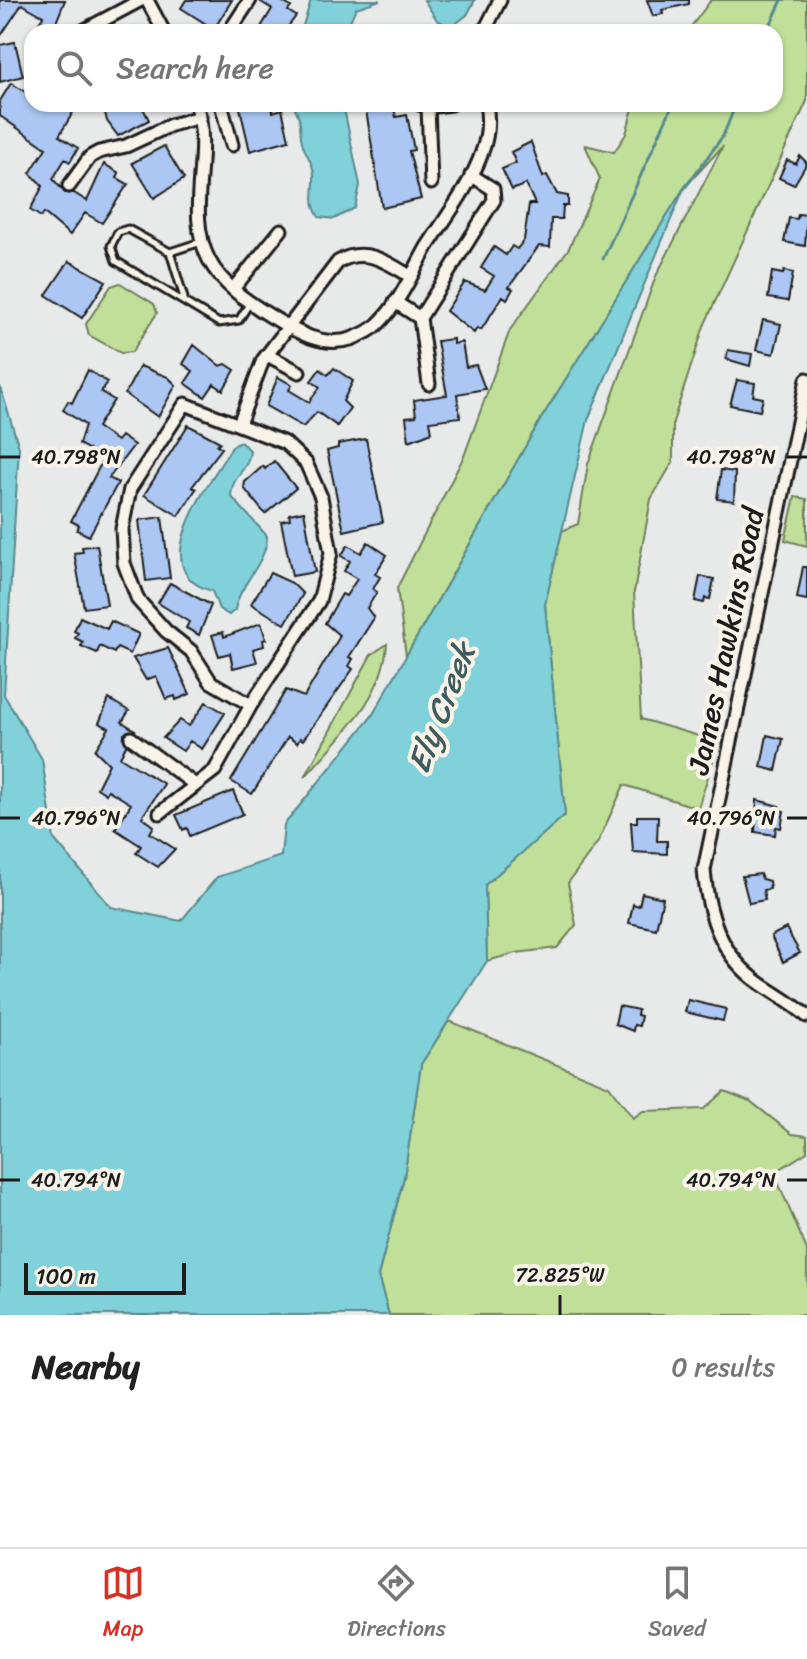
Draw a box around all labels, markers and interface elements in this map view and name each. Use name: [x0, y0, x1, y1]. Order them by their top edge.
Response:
search box: [24, 24, 783, 112]
text: Search here: [116, 41, 274, 95]
icon: search: [52, 46, 96, 90]
text: 40.798°N: [31, 440, 121, 475]
text: 40.798°N: [686, 440, 776, 475]
street label: James Hawkins Road: [671, 501, 781, 780]
water label: Ely Creek: [391, 631, 494, 781]
text: 40.796°N: [32, 801, 120, 836]
text: 40.796°N: [687, 801, 775, 836]
text: 40.794°N: [31, 1163, 121, 1198]
text: 40.794°N: [686, 1163, 776, 1198]
text: 100 m: [36, 1257, 96, 1296]
text: 72.825°W: [516, 1258, 605, 1293]
scale bar: [24, 1259, 186, 1295]
text: Nearby: [32, 1337, 140, 1397]
text: 0 results: [671, 1344, 775, 1390]
tab: Map: [101, 1561, 145, 1648]
tab: Directions: [347, 1561, 446, 1648]
tab: Saved: [648, 1561, 706, 1648]

